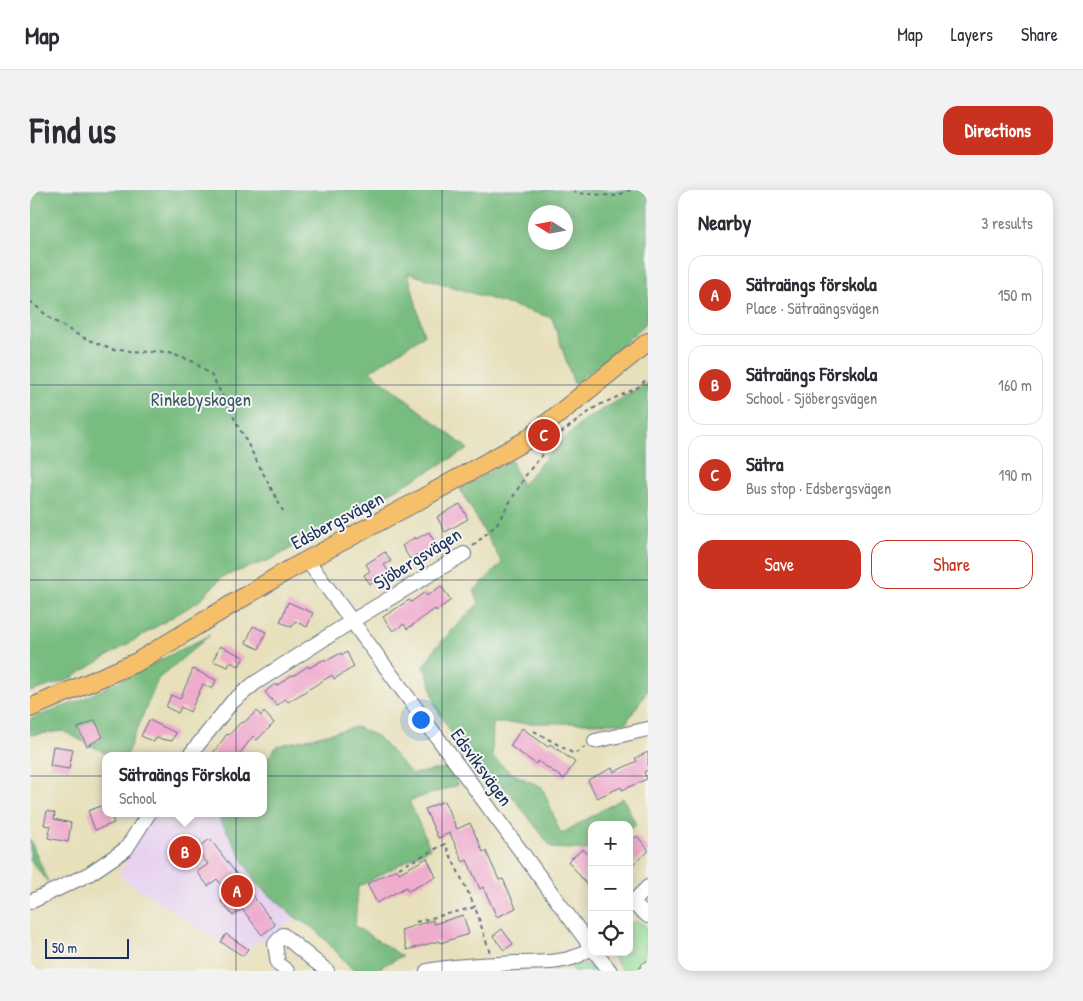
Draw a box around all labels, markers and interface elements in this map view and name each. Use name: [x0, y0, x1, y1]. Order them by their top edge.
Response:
text: Map: [25, 19, 59, 51]
text: Map: [897, 22, 923, 47]
text: Layers: [951, 22, 993, 47]
text: Share: [1021, 22, 1058, 47]
button: Directions: [943, 106, 1053, 155]
text: Find us: [30, 107, 116, 154]
north arrow: [528, 205, 573, 250]
text: Nearby: [698, 208, 751, 237]
text: 3 results: [981, 212, 1033, 234]
text: Sätraängs förskola: [746, 271, 877, 297]
text: A: [711, 284, 719, 306]
text: 150 m: [998, 284, 1032, 306]
text: Place · Sätraängsvägen: [746, 297, 879, 319]
text: Sätraängs Förskola: [746, 361, 877, 387]
text: B: [711, 374, 719, 396]
text: 160 m: [998, 374, 1032, 396]
park label: Rinkebyskogen: [151, 386, 251, 412]
text: School · Sjöbergsvägen: [746, 387, 877, 409]
pin: C: [528, 416, 560, 454]
text: Sätra: [746, 451, 783, 477]
text: C: [711, 464, 719, 486]
text: 190 m: [999, 464, 1032, 486]
text: Bus stop · Edsbergsvägen: [746, 477, 891, 499]
street label: Edsbergsvägen: [286, 485, 388, 555]
street label: Sjöbergsvägen: [368, 521, 466, 595]
button: Save: [698, 540, 861, 589]
button: Share: [871, 540, 1033, 589]
your location: [408, 707, 434, 733]
street label: Edsviksvägen: [445, 723, 519, 811]
popup: [102, 752, 267, 817]
text: Sätraängs Förskola: [119, 761, 250, 787]
text: School: [119, 787, 156, 809]
map controls: [588, 821, 633, 956]
button: +: [588, 821, 633, 866]
pin: B: [169, 833, 201, 871]
button: −: [588, 866, 633, 911]
pin: A: [221, 872, 253, 910]
button: locate: [588, 911, 633, 956]
scale bar: [45, 936, 129, 959]
text: 50 m: [52, 938, 77, 957]

